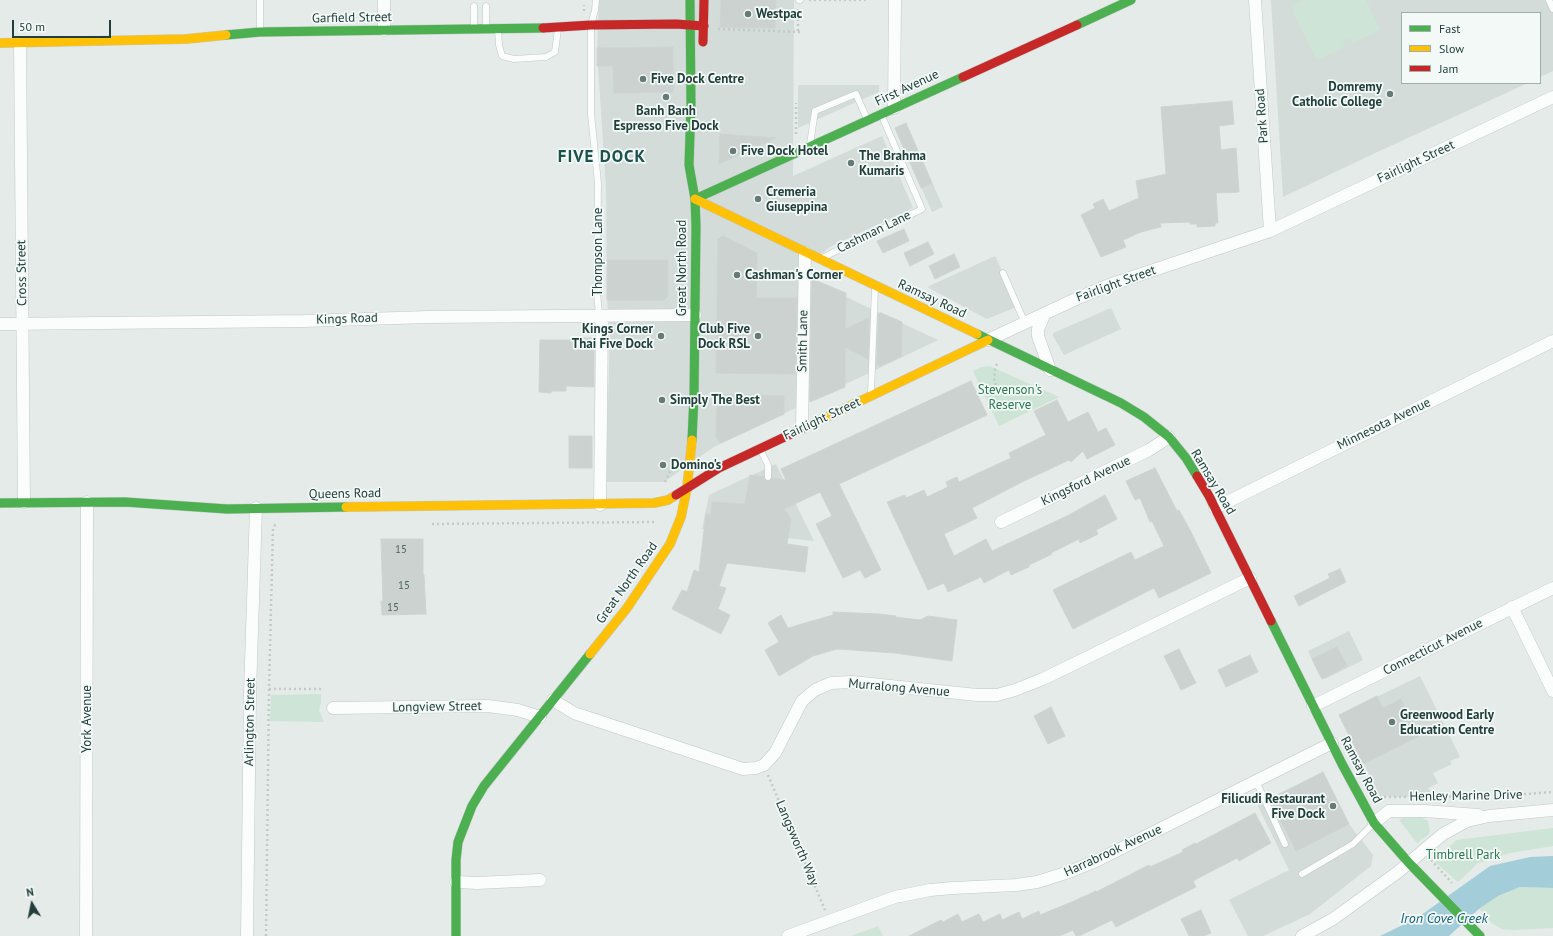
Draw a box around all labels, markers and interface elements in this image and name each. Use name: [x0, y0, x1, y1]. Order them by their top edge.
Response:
place label: Westpac: [756, 6, 802, 22]
marker: Westpac: [743, 9, 753, 19]
street label: Garfield Street: [312, 10, 392, 26]
scale bar: [14, 12, 113, 38]
legend: [1401, 12, 1541, 84]
text: 50 m: [19, 19, 45, 34]
text: Fast: [1439, 21, 1460, 36]
text: Slow: [1439, 41, 1464, 56]
text: Jam: [1439, 61, 1458, 76]
street label: First Avenue: [873, 66, 941, 110]
place label: Five Dock Centre: [651, 71, 744, 87]
marker: Five Dock Centre: [638, 74, 648, 84]
place label: Domremy Catholic College: [1292, 79, 1382, 110]
street label: Park Road: [1252, 88, 1272, 144]
marker: Domremy Catholic College: [1385, 89, 1395, 99]
marker: Banh Banh Espresso Five Dock: [661, 92, 671, 102]
place label: Banh Banh Espresso Five Dock: [613, 103, 719, 134]
street label: Fairlight Street: [1375, 137, 1457, 187]
place label: Five Dock Hotel: [741, 143, 828, 159]
marker: Five Dock Hotel: [728, 146, 738, 156]
district label: FIVE DOCK: [558, 147, 646, 167]
place label: The Brahma Kumaris: [859, 148, 926, 179]
marker: The Brahma Kumaris: [846, 158, 856, 168]
place label: Cremeria Giuseppina: [766, 184, 828, 215]
marker: Cremeria Giuseppina: [753, 194, 763, 204]
street label: Cashman Lane: [834, 207, 914, 257]
street label: Thompson Lane: [590, 208, 606, 296]
street label: Great North Road: [674, 220, 690, 316]
street label: Cross Street: [14, 240, 30, 306]
street label: Fairlight Street: [1074, 262, 1158, 306]
place label: Cashman's Corner: [745, 267, 843, 283]
marker: Cashman's Corner: [732, 270, 742, 280]
street label: Ramsay Road: [895, 276, 969, 322]
street label: Kings Road: [316, 310, 378, 328]
street label: Smith Lane: [795, 310, 811, 372]
place label: Kings Corner Thai Five Dock: [572, 321, 653, 352]
place label: Club Five Dock RSL: [698, 321, 750, 352]
marker: Kings Corner Thai Five Dock: [656, 331, 666, 341]
marker: Club Five Dock RSL: [753, 331, 763, 341]
park label: Stevenson's Reserve: [978, 382, 1042, 413]
place label: Simply The Best: [670, 392, 760, 408]
street label: Fairlight Street: [781, 394, 863, 444]
marker: Simply The Best: [657, 395, 667, 405]
street label: Minnesota Avenue: [1335, 395, 1433, 453]
street label: Ramsay Road: [1187, 446, 1239, 518]
street label: Kingsford Avenue: [1039, 453, 1133, 509]
place label: Domino's: [671, 457, 721, 473]
marker: Domino's: [658, 460, 668, 470]
street label: Queens Road: [309, 486, 381, 502]
street label: Great North Road: [593, 539, 661, 627]
house number: 15: [395, 543, 407, 557]
house number: 15: [398, 579, 410, 593]
house number: 15: [387, 601, 399, 615]
street label: Connecticut Avenue: [1381, 615, 1485, 679]
street label: Murralong Avenue: [848, 676, 950, 700]
street label: Arlington Street: [241, 678, 259, 766]
street label: York Avenue: [79, 685, 95, 753]
street label: Longview Street: [392, 698, 482, 716]
place label: Greenwood Early Education Centre: [1400, 707, 1494, 738]
marker: Greenwood Early Education Centre: [1387, 717, 1397, 727]
street label: Ramsay Road: [1337, 734, 1385, 806]
street label: Henley Marine Drive: [1409, 787, 1523, 805]
place label: Filicudi Restaurant Five Dock: [1221, 791, 1325, 822]
street label: Langsworth Way: [772, 798, 822, 888]
marker: Filicudi Restaurant Five Dock: [1328, 801, 1338, 811]
street label: Harrabrook Avenue: [1062, 822, 1164, 880]
park label: Timbrell Park: [1426, 847, 1500, 863]
north arrow: [12, 884, 52, 924]
text: N: [25, 885, 35, 900]
water label: Iron Cove Creek: [1400, 911, 1488, 927]

